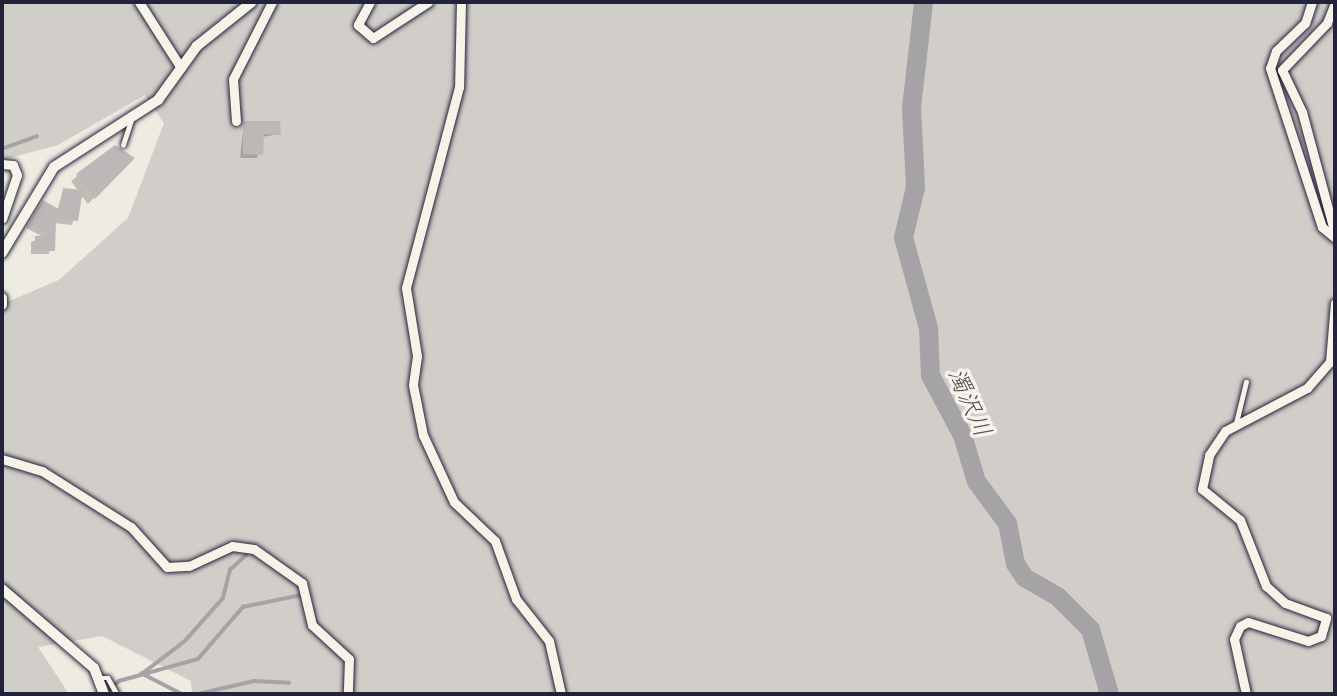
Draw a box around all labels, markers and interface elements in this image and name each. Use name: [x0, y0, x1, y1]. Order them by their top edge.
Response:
water label: 濁沢川: [943, 363, 999, 441]

